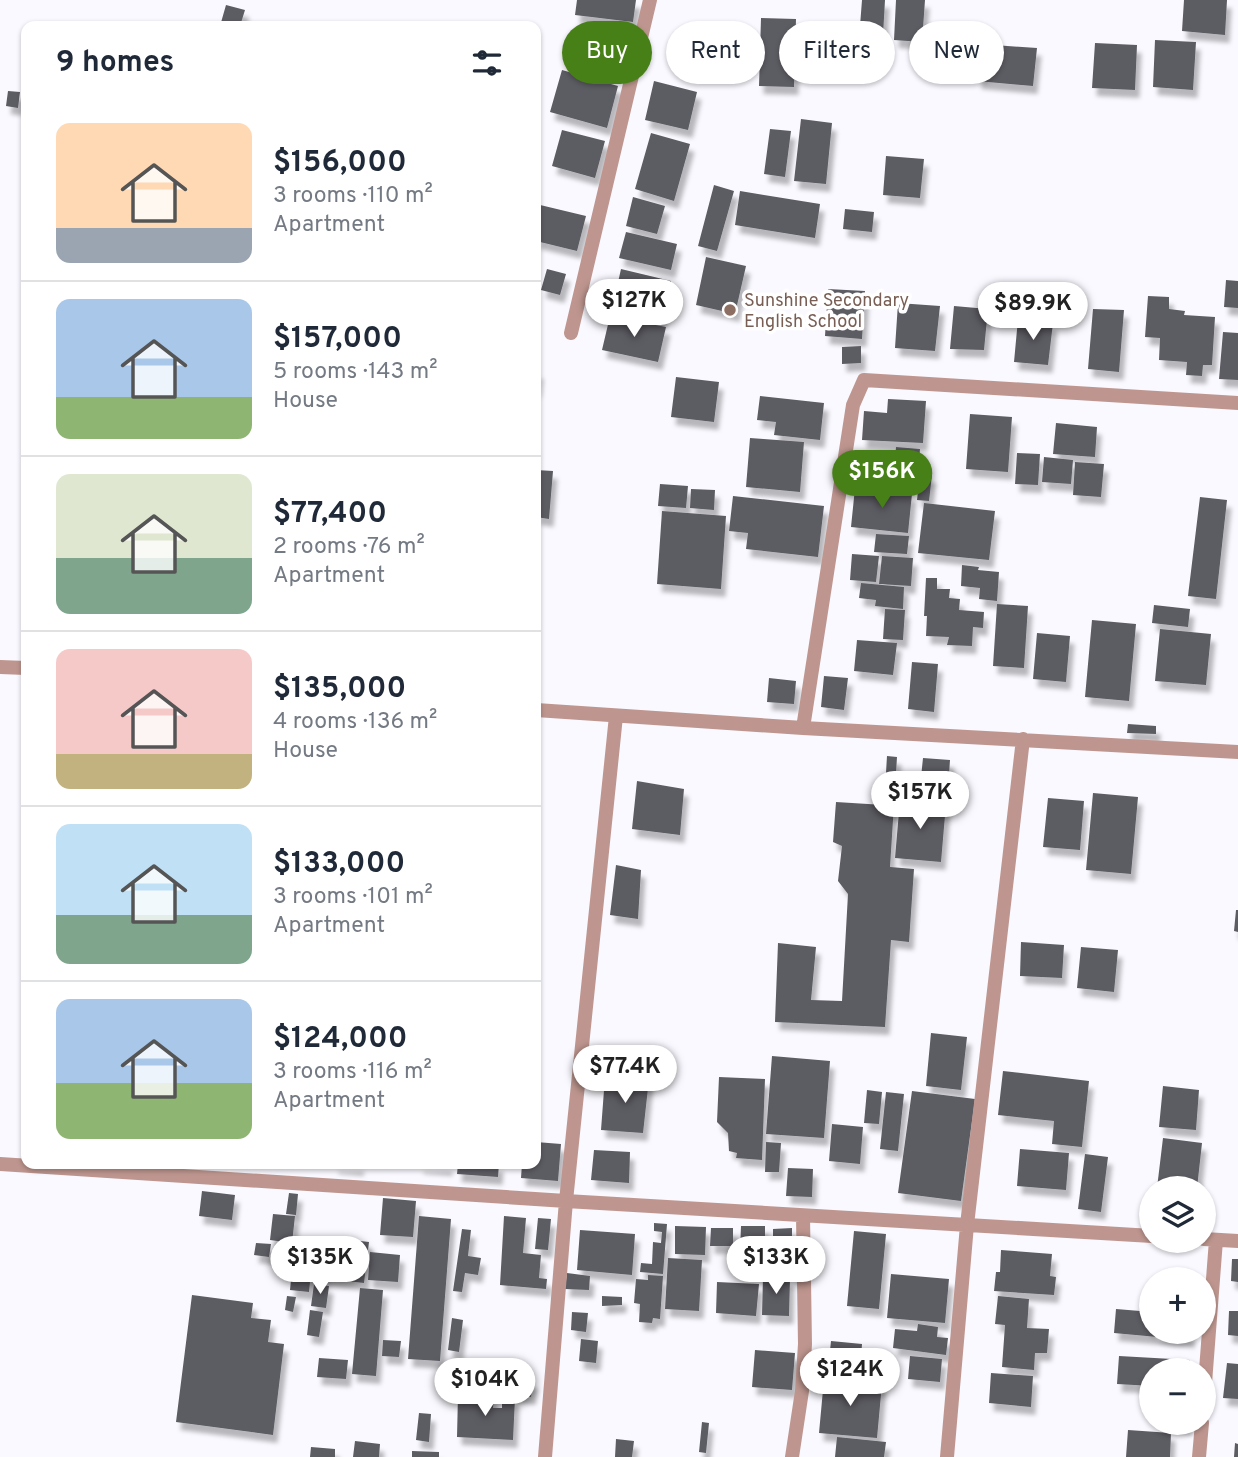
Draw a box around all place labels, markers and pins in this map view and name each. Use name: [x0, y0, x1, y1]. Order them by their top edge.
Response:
pin: $127K: [585, 280, 683, 339]
pin: $89.9K: [976, 282, 1090, 342]
place label: Sunshine Secondary English School: [744, 290, 909, 334]
marker: Sunshine Secondary English School: [722, 302, 738, 318]
pin: $156K: [833, 450, 931, 510]
pin: $157K: [871, 772, 969, 831]
pin: $77.4K: [568, 1046, 682, 1105]
pin: $135K: [271, 1236, 369, 1296]
pin: $133K: [727, 1236, 825, 1296]
pin: $124K: [801, 1348, 899, 1408]
pin: $104K: [436, 1358, 534, 1418]

